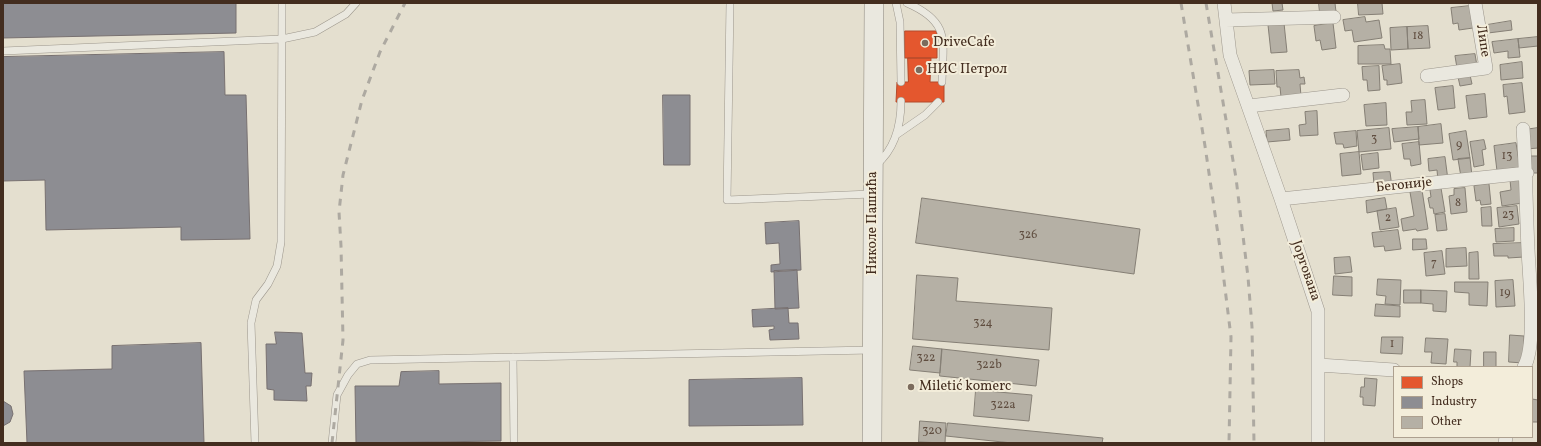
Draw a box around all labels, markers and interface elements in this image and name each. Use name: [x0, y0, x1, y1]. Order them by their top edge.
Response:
street label: Липе: [1471, 24, 1493, 58]
house number: 18: [1413, 30, 1423, 44]
place label: DriveCafe: [933, 35, 995, 51]
marker: DriveCafe: [920, 38, 930, 48]
place label: НИС Петрол: [927, 62, 1007, 78]
marker: НИС Петрол: [914, 65, 924, 75]
house number: 3: [1371, 133, 1377, 147]
house number: 9: [1456, 139, 1462, 153]
house number: 13: [1502, 150, 1512, 164]
street label: Николе Пашића: [865, 171, 881, 275]
street label: Бегоније: [1375, 175, 1433, 197]
house number: 8: [1455, 197, 1461, 211]
house number: 23: [1502, 209, 1514, 223]
house number: 2: [1385, 212, 1391, 226]
house number: 326: [1019, 229, 1037, 243]
street label: Јоргована: [1287, 238, 1323, 304]
house number: 7: [1431, 257, 1437, 271]
house number: 19: [1500, 287, 1510, 301]
house number: 324: [973, 317, 993, 331]
house number: 1: [1390, 338, 1394, 352]
house number: 322: [916, 352, 936, 366]
house number: 322b: [976, 359, 1002, 373]
legend: [1393, 366, 1533, 438]
text: Shops: [1431, 374, 1463, 390]
place label: Miletić komerc: [919, 379, 1011, 395]
marker: Miletić komerc: [906, 382, 916, 392]
text: Industry: [1431, 394, 1477, 410]
house number: 322a: [990, 399, 1016, 413]
text: Other: [1431, 414, 1462, 430]
house number: 320: [922, 425, 942, 439]

